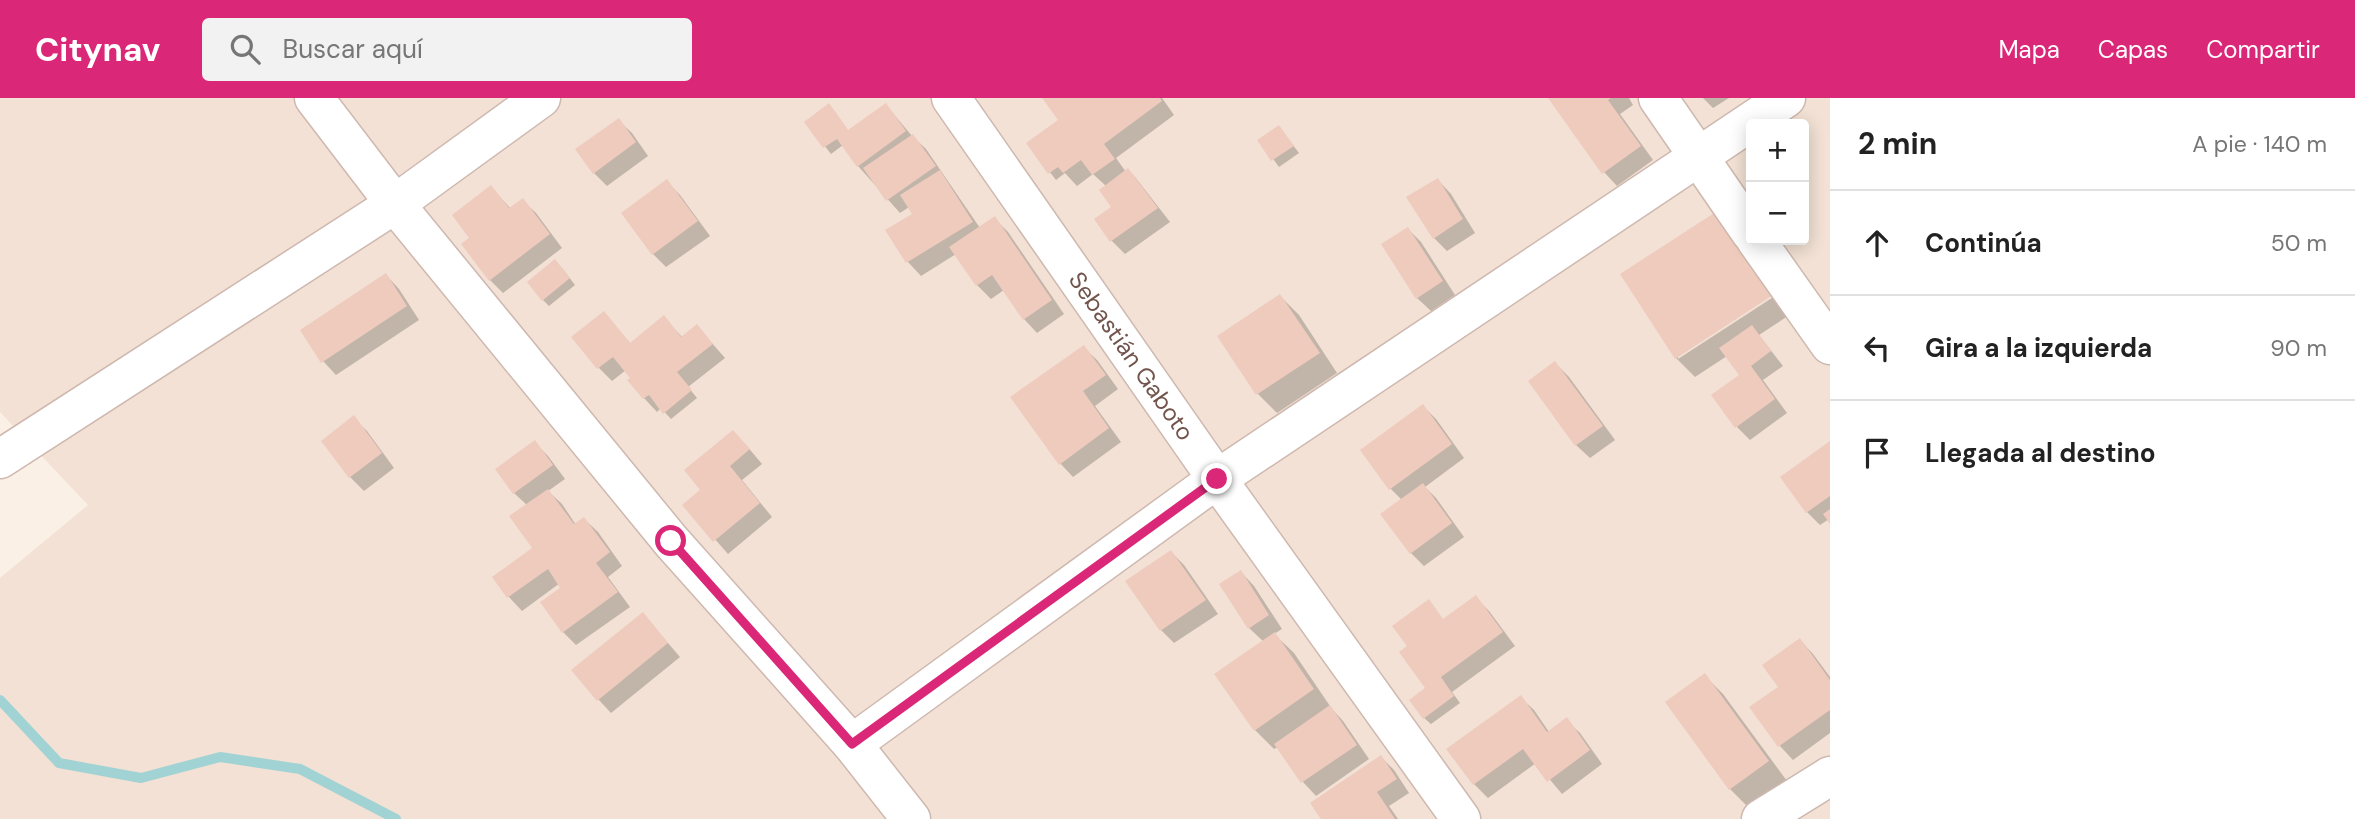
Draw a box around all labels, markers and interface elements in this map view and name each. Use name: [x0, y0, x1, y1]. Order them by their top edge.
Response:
search box: [202, 18, 692, 81]
text: Citynav: [35, 28, 160, 71]
icon: search: [226, 30, 264, 68]
text: Buscar aquí: [282, 32, 423, 66]
text: Mapa: [1998, 34, 2060, 65]
text: Capas: [2098, 34, 2168, 65]
text: Compartir: [2206, 34, 2320, 65]
map controls: [1746, 119, 1809, 245]
button: +: [1746, 119, 1809, 182]
text: 2 min: [1858, 124, 1937, 163]
text: A pie · 140 m: [2192, 129, 2327, 159]
button: −: [1746, 182, 1809, 245]
icon: ahead: [1858, 224, 1896, 262]
text: Continúa: [1925, 226, 2042, 260]
text: 50 m: [2271, 228, 2327, 258]
street label: Sebastián Gaboto: [1062, 266, 1201, 446]
icon: left: [1858, 329, 1896, 367]
text: Gira a la izquierda: [1925, 331, 2152, 365]
text: 90 m: [2270, 333, 2327, 363]
icon: arrive: [1858, 434, 1896, 472]
text: Llegada al destino: [1925, 436, 2156, 470]
route end: [1201, 463, 1232, 494]
route start: [655, 525, 686, 556]

